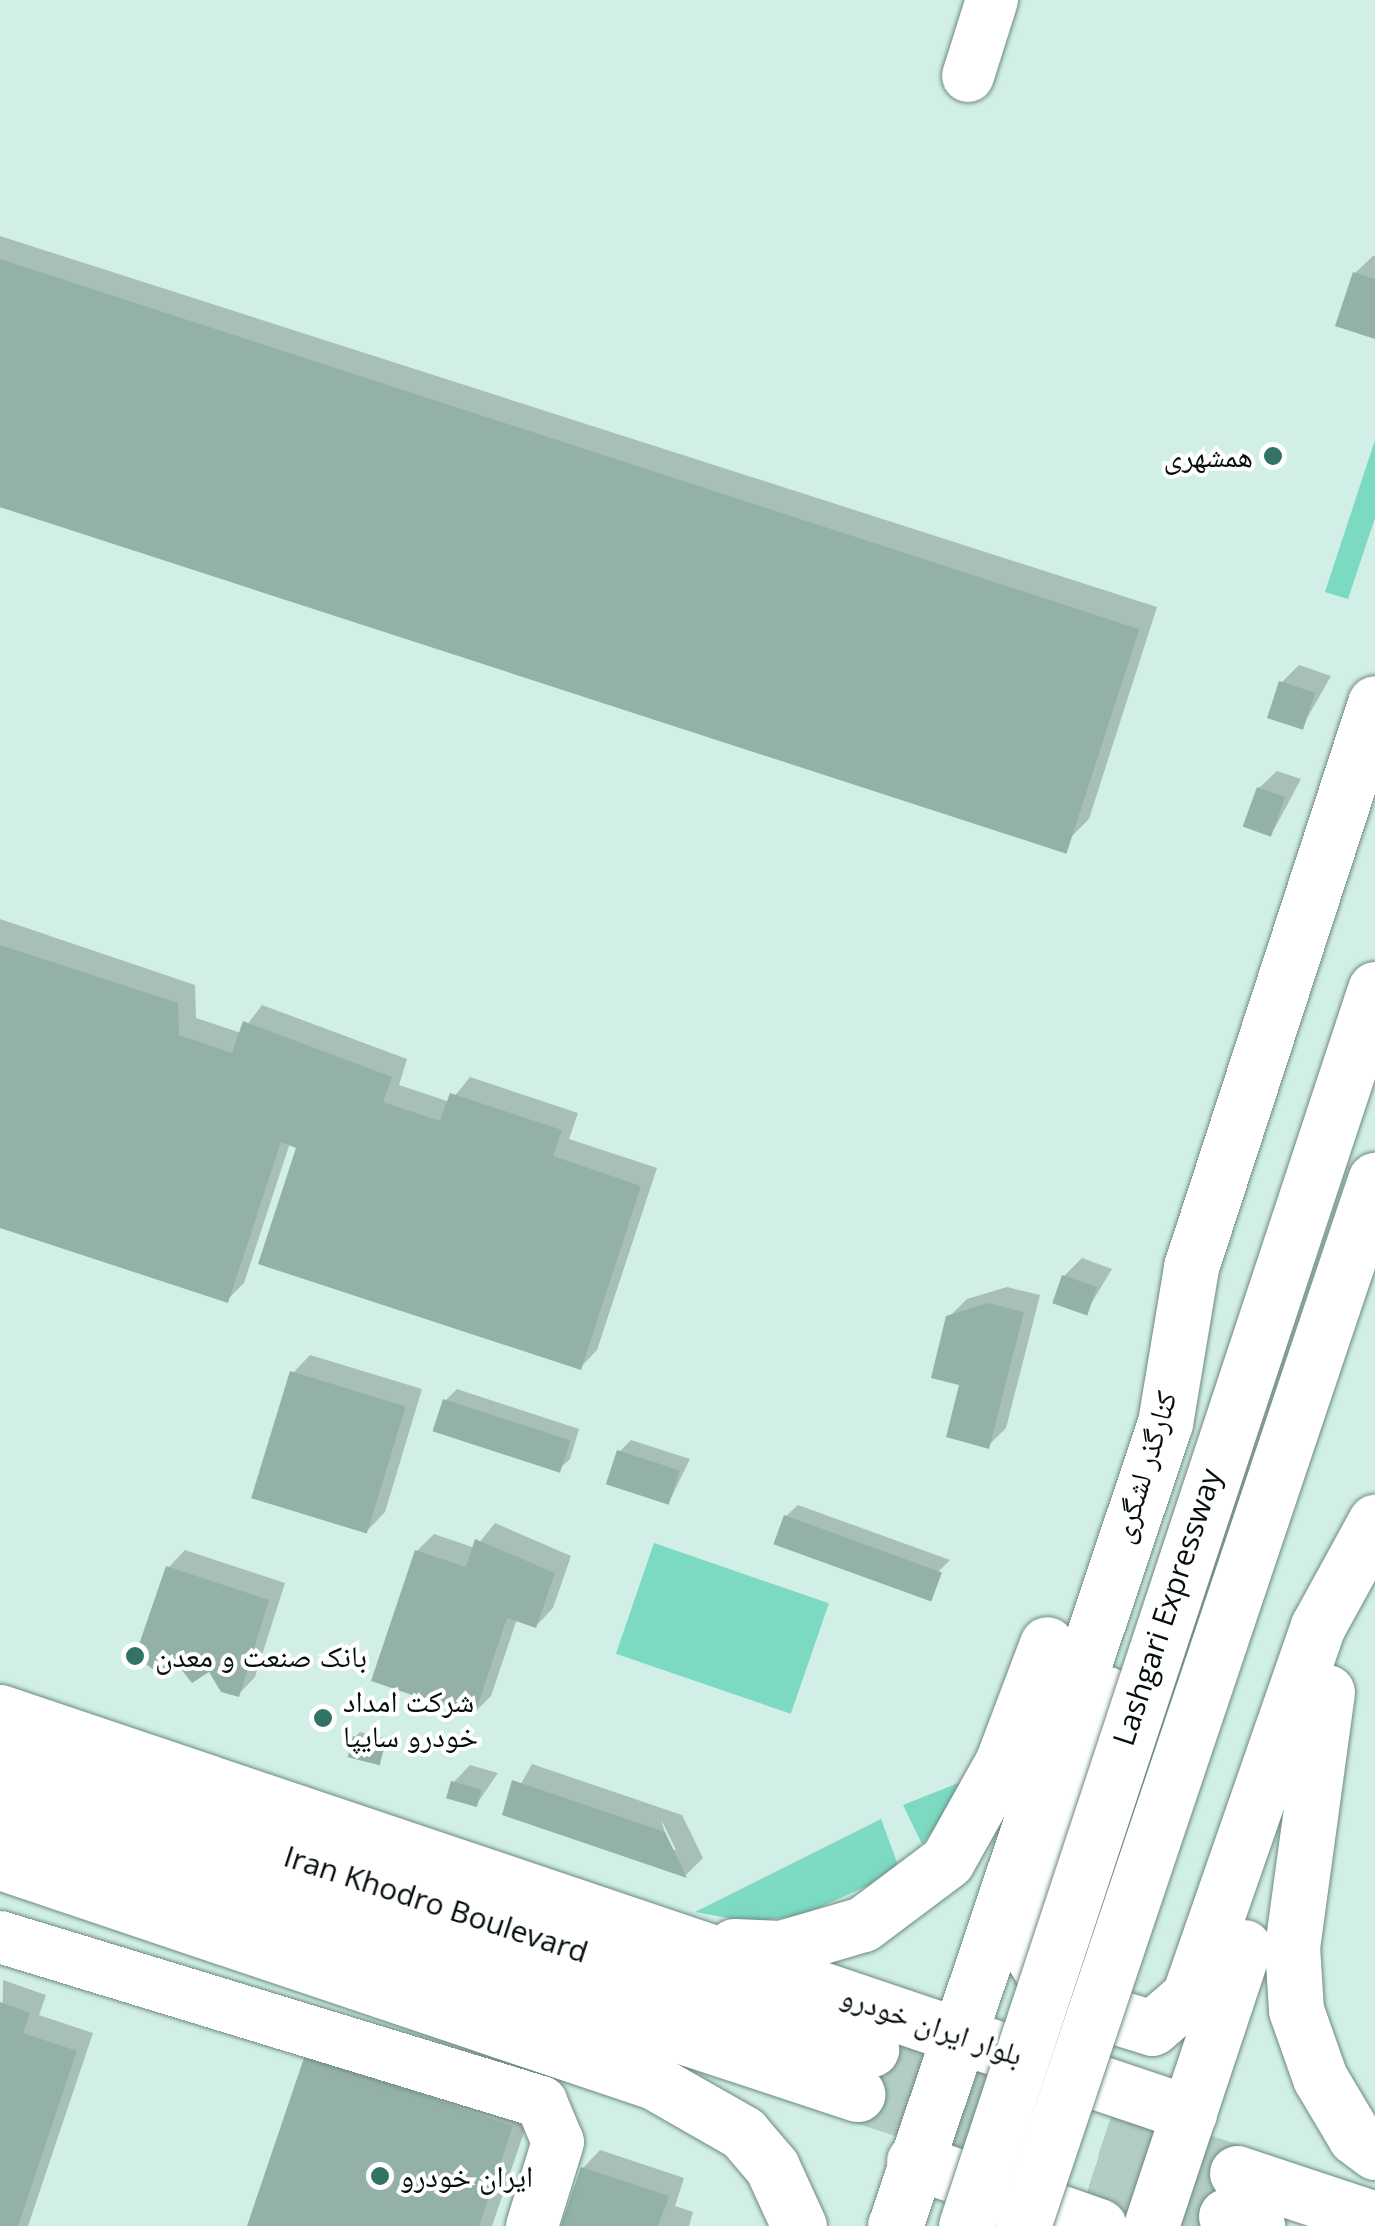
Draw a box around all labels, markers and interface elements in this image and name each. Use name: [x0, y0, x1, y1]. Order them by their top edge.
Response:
place label: همشهری: [1163, 438, 1253, 474]
marker: همشهری: [1262, 445, 1284, 467]
street label: کنارگذر لشگری: [1104, 1387, 1184, 1547]
street label: Lashgari Expressway: [1105, 1464, 1229, 1750]
place label: بانک صنعت و معدن: [155, 1638, 367, 1674]
marker: بانک صنعت و معدن: [124, 1645, 146, 1667]
place label: شرکت امداد خودرو سایپا: [343, 1683, 478, 1754]
marker: شرکت امداد خودرو سایپا: [312, 1707, 334, 1729]
street label: Iran Khodro Boulevard: [280, 1838, 592, 1970]
street label: بلوار ایران خودرو: [837, 1977, 1027, 2073]
place label: ایران خودرو: [400, 2158, 533, 2194]
marker: ایران خودرو: [369, 2165, 391, 2187]

